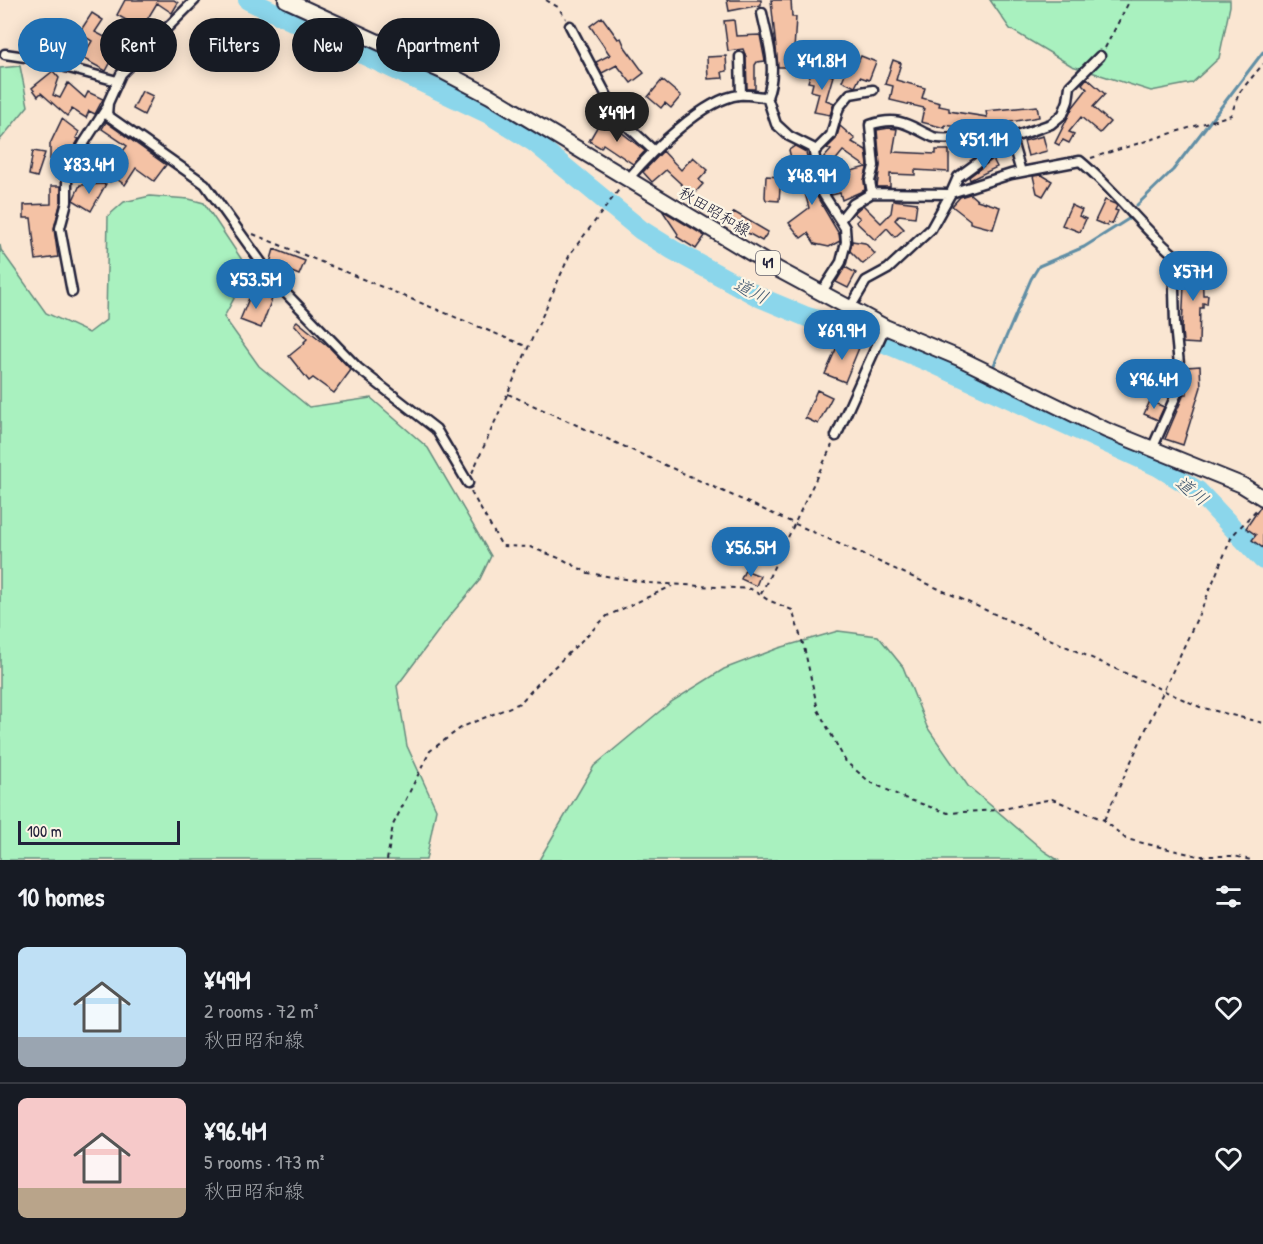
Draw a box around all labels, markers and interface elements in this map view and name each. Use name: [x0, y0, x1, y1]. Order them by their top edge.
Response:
chip: Buy: [18, 18, 88, 72]
chip: Rent: [100, 18, 177, 72]
chip: Filters: [189, 18, 280, 72]
chip: New: [292, 18, 364, 72]
chip: Apartment: [376, 18, 500, 72]
pin: ¥41.8M: [773, 40, 871, 91]
text: ¥41.8M: [798, 46, 846, 73]
pin: ¥49M: [581, 92, 653, 143]
text: ¥49M: [599, 98, 635, 125]
pin: ¥51.1M: [935, 119, 1033, 170]
text: ¥51.1M: [960, 125, 1008, 152]
pin: ¥83.4M: [40, 144, 138, 195]
text: ¥83.4M: [64, 150, 114, 177]
pin: ¥48.9M: [763, 155, 861, 206]
text: ¥48.9M: [788, 161, 836, 188]
street label: 秋田昭和線: [675, 181, 755, 241]
road number: 41: [756, 251, 780, 275]
pin: ¥57M: [1157, 251, 1229, 302]
text: ¥57M: [1173, 257, 1213, 284]
pin: ¥53.5M: [207, 259, 305, 310]
text: ¥53.5M: [230, 265, 282, 292]
water label: 道川: [730, 271, 773, 310]
pin: ¥69.9M: [793, 310, 891, 361]
text: ¥69.9M: [818, 316, 866, 343]
pin: ¥96.4M: [1105, 359, 1203, 410]
text: ¥96.4M: [1130, 365, 1178, 392]
water label: 道川: [1170, 470, 1214, 512]
pin: ¥56.5M: [702, 527, 800, 578]
text: ¥56.5M: [726, 533, 776, 560]
scale bar: [18, 818, 180, 846]
text: 100 m: [27, 820, 62, 842]
text: 10 homes: [18, 879, 105, 914]
icon: filters: [1212, 880, 1245, 913]
text: ¥49M: [204, 962, 251, 997]
icon: home: [66, 971, 138, 1043]
icon: heart: [1212, 991, 1245, 1024]
text: 2 rooms · 72 m²: [204, 997, 318, 1024]
text: 秋田昭和線: [204, 1026, 304, 1053]
text: ¥96.4M: [204, 1113, 267, 1148]
icon: home: [66, 1122, 138, 1194]
icon: heart: [1212, 1142, 1245, 1175]
text: 5 rooms · 173 m²: [204, 1148, 324, 1175]
text: 秋田昭和線: [204, 1177, 304, 1204]

